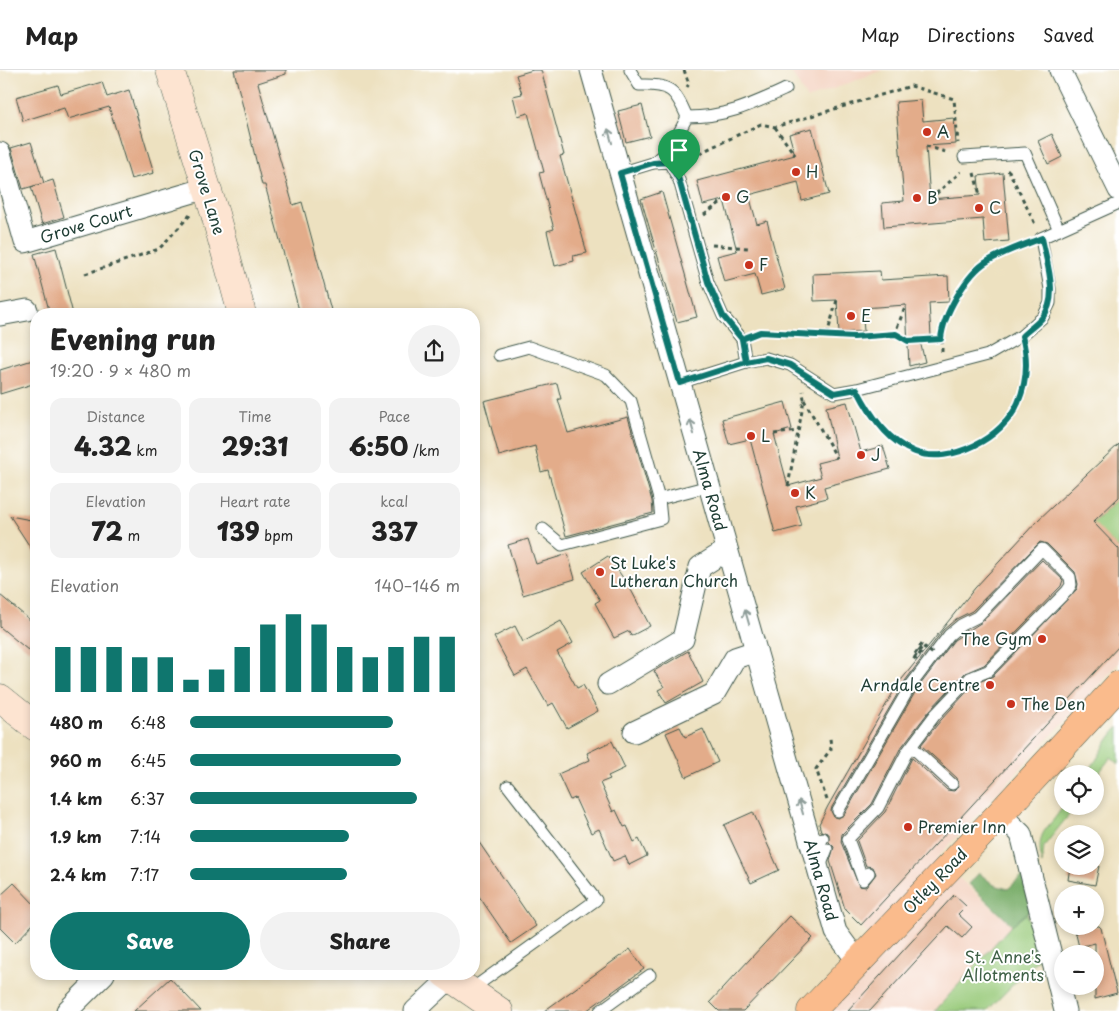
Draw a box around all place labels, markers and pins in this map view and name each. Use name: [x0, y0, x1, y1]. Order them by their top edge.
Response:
place label: A: [937, 119, 949, 143]
marker: A: [921, 126, 933, 138]
pin: [658, 129, 700, 180]
place label: H: [806, 159, 818, 183]
marker: H: [790, 166, 802, 178]
place label: G: [736, 184, 749, 208]
place label: B: [927, 185, 938, 209]
marker: G: [720, 191, 732, 203]
marker: B: [911, 192, 923, 204]
place label: C: [989, 195, 1001, 219]
marker: C: [973, 202, 985, 214]
place label: F: [759, 252, 768, 276]
marker: F: [743, 259, 755, 271]
place label: E: [861, 303, 871, 327]
marker: E: [845, 310, 857, 322]
place label: L: [761, 423, 770, 447]
marker: L: [745, 430, 757, 442]
place label: J: [871, 442, 881, 466]
marker: J: [855, 449, 867, 461]
place label: K: [805, 480, 816, 504]
marker: K: [789, 487, 801, 499]
place label: St Luke's Lutheran Church: [610, 550, 738, 592]
marker: St Luke's Lutheran Church: [594, 566, 606, 578]
place label: The Gym: [961, 626, 1032, 650]
marker: The Gym: [1036, 633, 1048, 645]
place label: Arndale Centre: [861, 672, 980, 696]
marker: Arndale Centre: [984, 679, 996, 691]
place label: The Den: [1021, 691, 1085, 715]
marker: The Den: [1005, 698, 1017, 710]
place label: Premier Inn: [918, 814, 1007, 838]
marker: Premier Inn: [902, 821, 914, 833]

